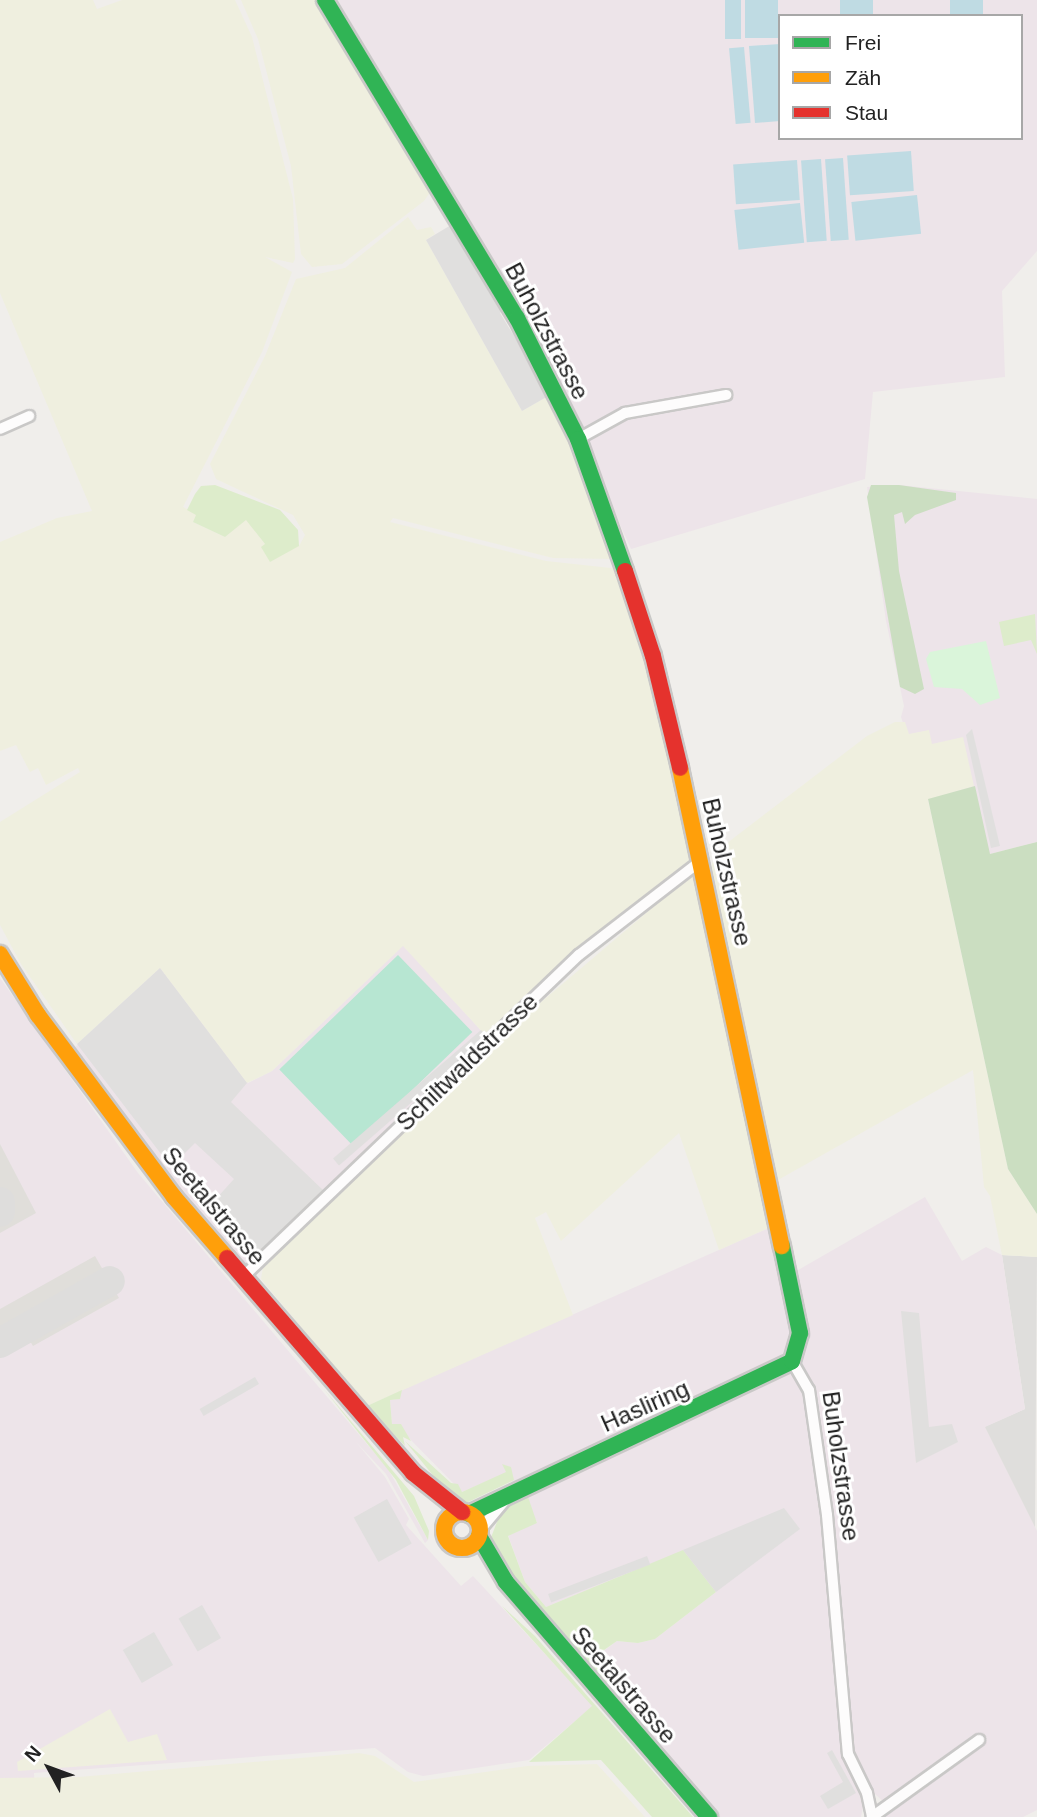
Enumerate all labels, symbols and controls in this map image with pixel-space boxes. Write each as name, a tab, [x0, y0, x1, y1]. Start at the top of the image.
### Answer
legend	[778, 14, 1023, 140]
text: Frei	[845, 31, 881, 54]
text: Zäh	[845, 66, 881, 89]
text: Stau	[845, 101, 888, 124]
street label: Buholzstrasse	[499, 258, 595, 404]
street label: Buholzstrasse	[696, 795, 758, 949]
street label: Schiltwaldstrasse	[390, 987, 544, 1137]
street label: Seetalstrasse	[156, 1141, 272, 1271]
street label: Hasliring	[596, 1374, 694, 1438]
street label: Buholzstrasse	[816, 1389, 866, 1543]
street label: Seetalstrasse	[565, 1621, 683, 1749]
north arrow	[14, 1733, 84, 1803]
text: N	[20, 1742, 45, 1766]

